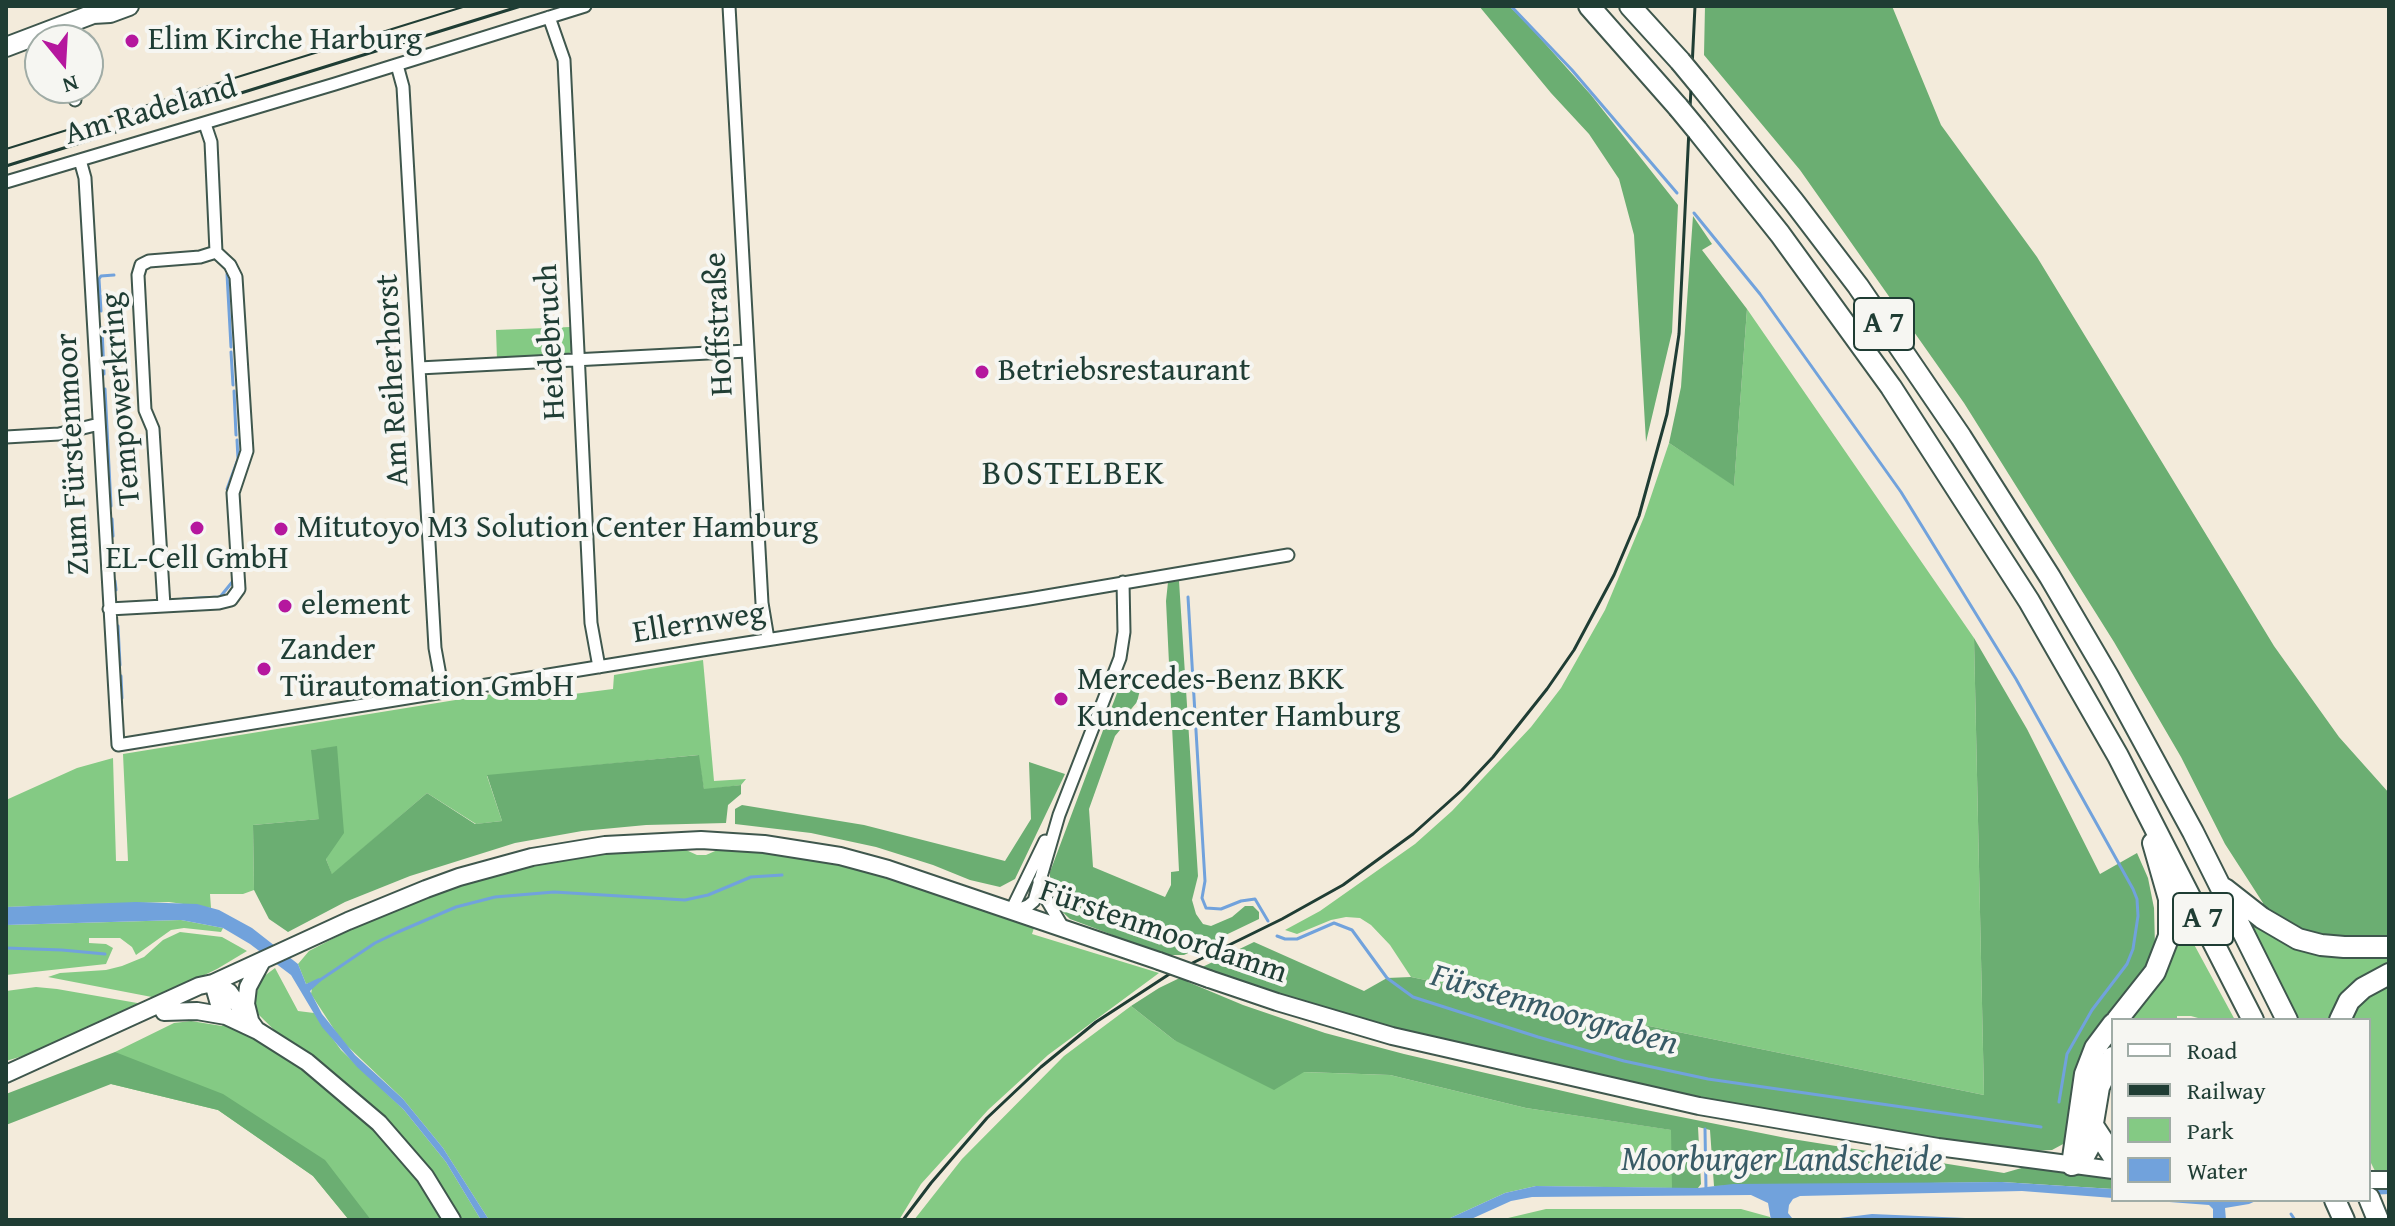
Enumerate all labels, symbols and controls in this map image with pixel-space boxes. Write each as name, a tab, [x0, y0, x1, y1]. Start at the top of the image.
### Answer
place label: Elim Kirche Harburg	[148, 22, 422, 60]
north arrow	[24, 24, 104, 104]
marker: Elim Kirche Harburg	[123, 32, 141, 50]
text: N	[59, 67, 83, 102]
street label: Am Radeland	[60, 69, 242, 155]
street label: Hoffstraße	[697, 251, 743, 397]
street label: Heidebruch	[529, 263, 575, 421]
street label: Am Reiherhorst	[369, 273, 419, 487]
street label: Tempowerkring	[94, 291, 150, 507]
road number: A 7	[1854, 298, 1914, 350]
street label: Zum Fürstenmoor	[48, 332, 100, 576]
place label: Betriebsrestaurant	[998, 353, 1250, 391]
marker: Betriebsrestaurant	[973, 363, 991, 381]
district label: BOSTELBEK	[982, 455, 1166, 495]
place label: Mitutoyo M3 Solution Center Hamburg	[297, 510, 818, 548]
marker: EL-Cell GmbH	[188, 519, 206, 537]
marker: Mitutoyo M3 Solution Center Hamburg	[272, 520, 290, 538]
place label: EL-Cell GmbH	[106, 541, 288, 579]
place label: element	[301, 587, 410, 625]
street label: Ellernweg	[630, 595, 768, 653]
marker: element	[276, 597, 294, 615]
place label: Zander Türautomation GmbH	[280, 632, 574, 707]
marker: Zander Türautomation GmbH	[255, 660, 273, 678]
place label: Mercedes-Benz BKK Kundencenter Hamburg	[1077, 662, 1400, 737]
marker: Mercedes-Benz BKK Kundencenter Hamburg	[1052, 690, 1070, 708]
street label: Fürstenmoordamm	[1034, 873, 1292, 993]
road number: A 7	[2173, 893, 2233, 945]
water label: Fürstenmoorgraben	[1426, 956, 1682, 1066]
legend	[2111, 1018, 2371, 1202]
text: Road	[2187, 1033, 2237, 1068]
text: Railway	[2187, 1073, 2266, 1108]
text: Park	[2187, 1113, 2233, 1148]
water label: Moorburger Landscheide	[1621, 1141, 1943, 1181]
text: Water	[2187, 1153, 2247, 1188]

